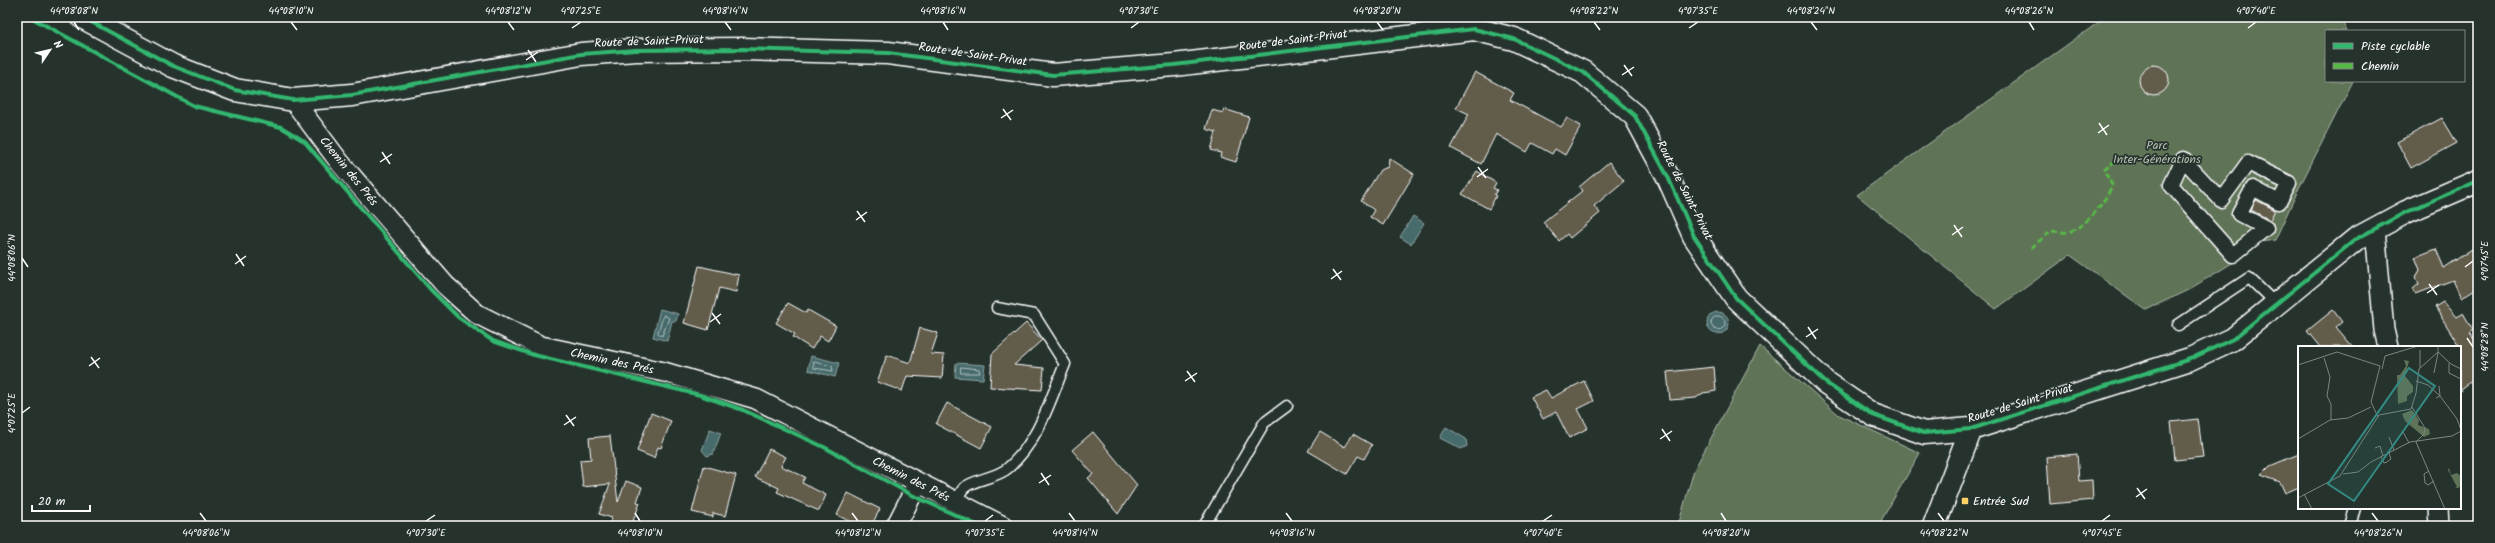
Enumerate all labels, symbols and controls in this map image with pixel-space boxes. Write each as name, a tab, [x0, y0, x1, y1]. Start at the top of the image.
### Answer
text: 44°08'08"N	[50, 3, 98, 19]
text: 44°08'10"N	[268, 3, 314, 19]
text: 44°08'12"N	[485, 3, 531, 19]
text: 4°07'25"E	[561, 3, 602, 19]
text: 44°08'14"N	[702, 3, 748, 19]
text: 44°08'16"N	[920, 3, 966, 19]
text: 4°07'30"E	[1119, 3, 1160, 19]
text: 44°08'20"N	[1353, 3, 1401, 19]
text: 44°08'22"N	[1570, 3, 1619, 19]
text: 4°07'35"E	[1678, 3, 1719, 19]
text: 44°08'24"N	[1787, 3, 1835, 19]
text: 44°08'26"N	[2005, 3, 2053, 19]
text: 4°07'40"E	[2236, 3, 2277, 19]
street label: Route de Saint-Privat	[1238, 24, 1349, 57]
north arrow	[30, 30, 70, 70]
street label: Route de Saint-Privat	[594, 30, 704, 53]
legend	[2325, 30, 2465, 82]
text: N	[48, 37, 67, 53]
street label: Route de Saint-Privat	[917, 37, 1029, 72]
text: Piste cyclable	[2361, 37, 2430, 56]
text: Chemin	[2361, 57, 2399, 76]
street label: Chemin des Prés	[315, 132, 383, 210]
park label: Parc Inter-Générations	[2113, 136, 2201, 169]
street label: Route de Saint-Privat	[1651, 137, 1718, 244]
text: 44°08'06"N	[4, 234, 20, 282]
text: 4°07'45"E	[2477, 240, 2493, 281]
text: 44°08'28"N	[2477, 322, 2493, 371]
street label: Chemin des Prés	[568, 343, 655, 380]
inset map	[2298, 346, 2461, 509]
street label: Route de Saint-Privat	[1965, 378, 2076, 429]
text: 4°07'25"E	[4, 392, 20, 433]
street label: Chemin des Prés	[869, 452, 953, 507]
scale bar	[32, 487, 90, 513]
text: 20 m	[38, 492, 66, 511]
place label: Entrée Sud	[1973, 492, 2030, 511]
marker: Entrée Sud	[1960, 496, 1970, 506]
text: 44°08'06"N	[182, 525, 230, 541]
text: 4°07'30"E	[406, 525, 447, 541]
text: 44°08'10"N	[617, 525, 663, 541]
text: 44°08'12"N	[835, 525, 881, 541]
text: 4°07'35"E	[965, 525, 1006, 541]
text: 44°08'14"N	[1052, 525, 1098, 541]
text: 44°08'16"N	[1269, 525, 1315, 541]
text: 4°07'40"E	[1523, 525, 1564, 541]
text: 44°08'20"N	[1702, 525, 1750, 541]
text: 44°08'22"N	[1920, 525, 1969, 541]
text: 4°07'45"E	[2082, 525, 2123, 541]
text: 44°08'26"N	[2354, 525, 2402, 541]

